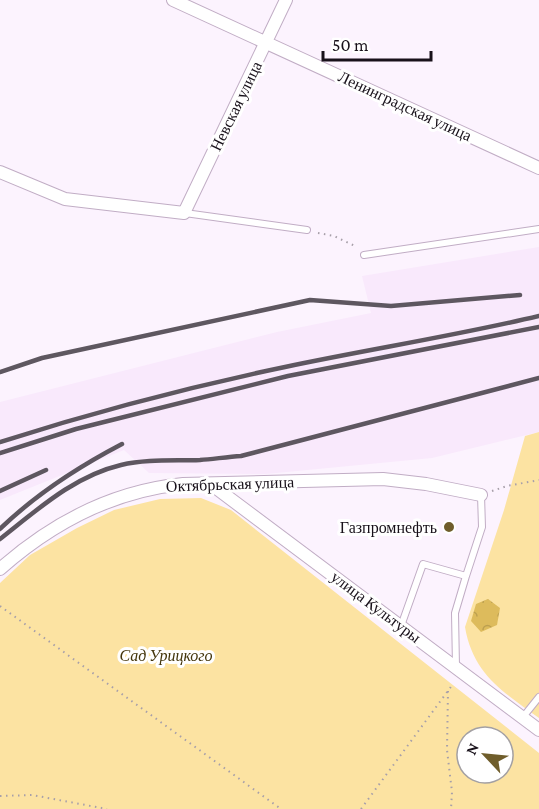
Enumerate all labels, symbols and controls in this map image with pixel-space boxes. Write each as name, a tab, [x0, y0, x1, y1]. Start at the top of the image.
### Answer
scale bar	[323, 24, 431, 62]
text: 50 m	[332, 35, 369, 55]
street label: Невская улица	[207, 58, 266, 154]
street label: Ленинградская улица	[335, 68, 474, 145]
street label: Октябрьская улица	[166, 473, 294, 496]
place label: Газпромнефть	[340, 519, 437, 537]
marker: Газпромнефть	[442, 520, 456, 534]
street label: улица Культуры	[327, 568, 424, 647]
park label: Сад Урицкого	[119, 647, 213, 665]
north arrow	[455, 725, 515, 785]
text: N	[462, 740, 482, 757]

